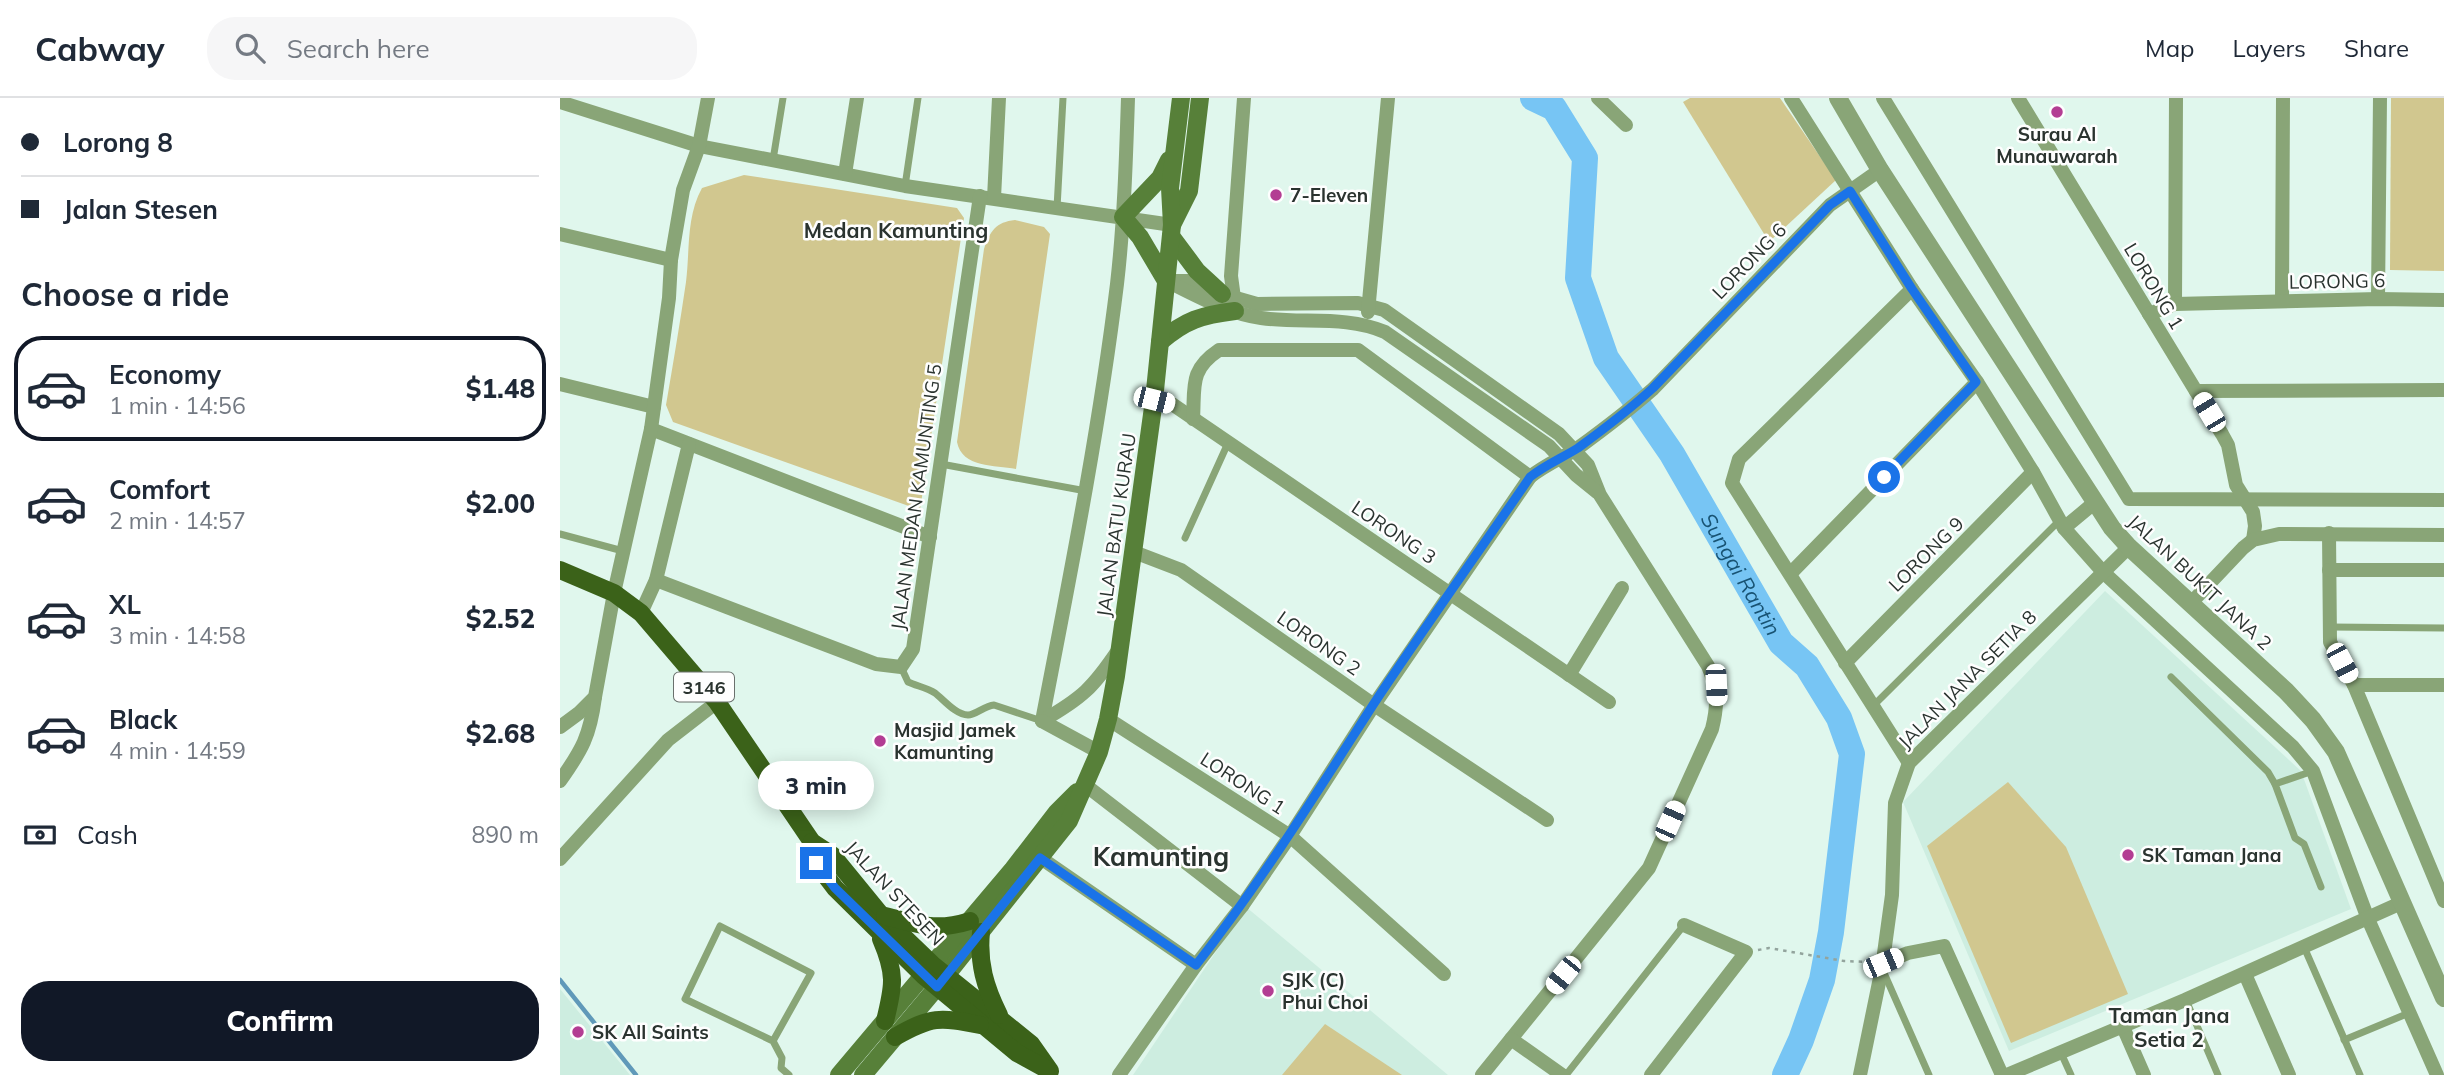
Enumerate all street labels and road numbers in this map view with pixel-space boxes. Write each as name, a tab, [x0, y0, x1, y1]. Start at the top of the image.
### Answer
street label: LORONG 6	[1707, 218, 1791, 304]
street label: LORONG 1	[2119, 238, 2189, 334]
street label: LORONG 6	[2289, 268, 2385, 294]
street label: JALAN MEDAN KAMUNTING 5	[885, 362, 947, 632]
street label: JALAN BATU KURAU	[1091, 432, 1141, 618]
street label: LORONG 3	[1347, 495, 1441, 569]
street label: JALAN BUKIT JANA 2	[2123, 509, 2277, 655]
street label: LORONG 9	[1883, 511, 1969, 597]
street label: LORONG 2	[1273, 605, 1365, 681]
street label: JALAN JANA SETIA 8	[1893, 605, 2041, 753]
road number: 3146	[674, 672, 734, 702]
street label: LORONG 1	[1196, 747, 1290, 819]
street label: JALAN STESEN	[840, 836, 950, 950]

